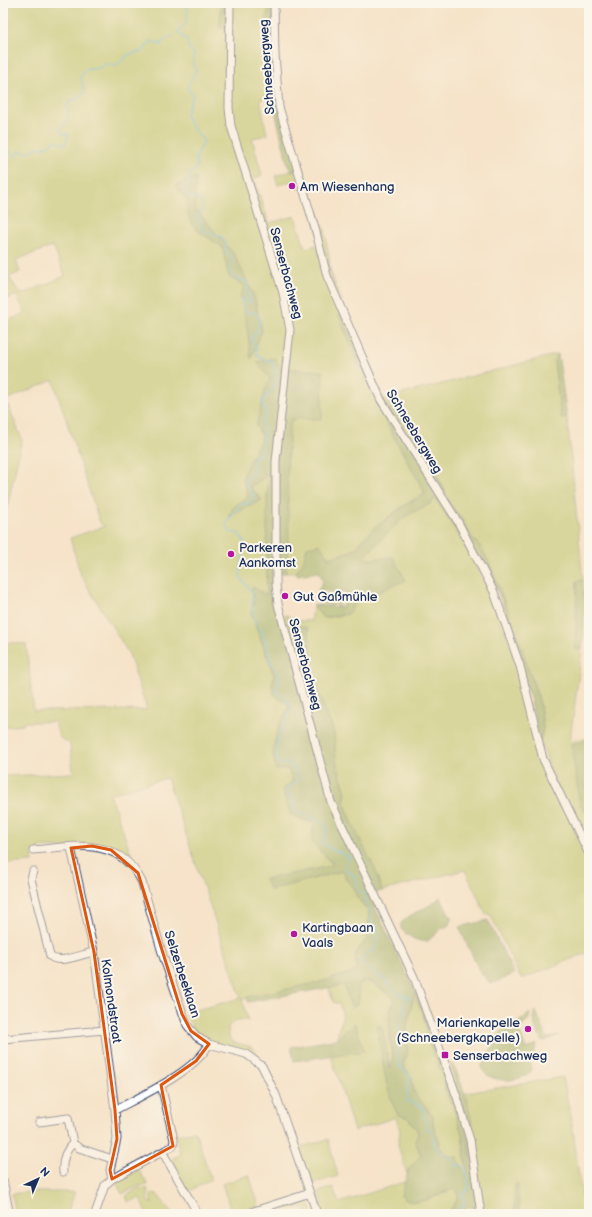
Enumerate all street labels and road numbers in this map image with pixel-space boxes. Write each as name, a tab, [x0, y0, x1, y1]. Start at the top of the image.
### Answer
street label: Schneebergweg	[256, 19, 278, 115]
street label: Senserbachweg	[266, 226, 306, 321]
street label: Schneebergweg	[383, 386, 446, 477]
street label: Senserbachweg	[285, 617, 325, 712]
street label: Selzerbeeklaan	[160, 929, 204, 1020]
street label: Kolmondstraat	[97, 958, 125, 1044]

